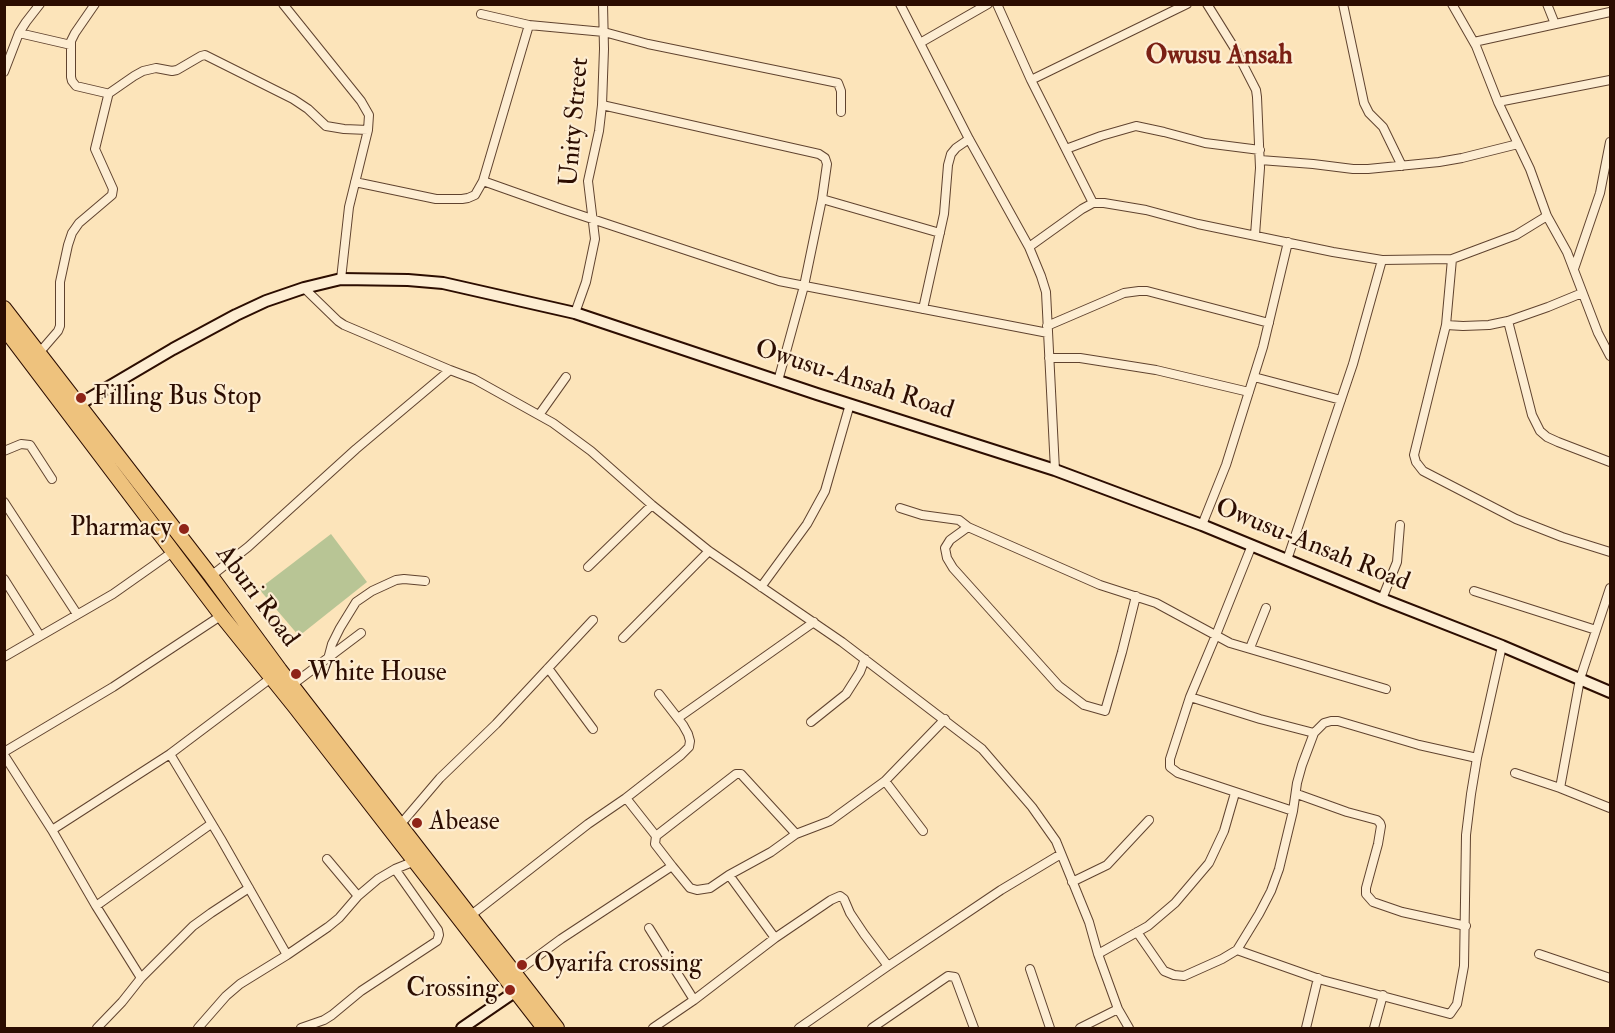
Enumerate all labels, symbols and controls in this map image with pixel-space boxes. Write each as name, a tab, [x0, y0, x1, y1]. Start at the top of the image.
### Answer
district label: Owusu Ansah	[1145, 41, 1293, 73]
street label: Unity Street	[555, 56, 597, 188]
street label: Owusu-Ansah Road	[751, 334, 957, 428]
place label: Filling Bus Stop	[93, 382, 261, 414]
marker: Filling Bus Stop	[74, 391, 88, 405]
street label: Owusu-Ansah Road	[1210, 493, 1414, 599]
place label: Pharmacy	[70, 513, 172, 545]
marker: Pharmacy	[177, 522, 191, 536]
street label: Aburi Road	[208, 540, 304, 654]
place label: White House	[308, 658, 447, 690]
marker: White House	[289, 667, 303, 681]
place label: Abease	[429, 807, 500, 839]
marker: Abease	[410, 816, 424, 830]
place label: Oyarifa crossing	[534, 949, 702, 981]
marker: Oyarifa crossing	[515, 958, 529, 972]
place label: Crossing	[406, 974, 498, 1006]
marker: Crossing	[503, 983, 517, 997]

